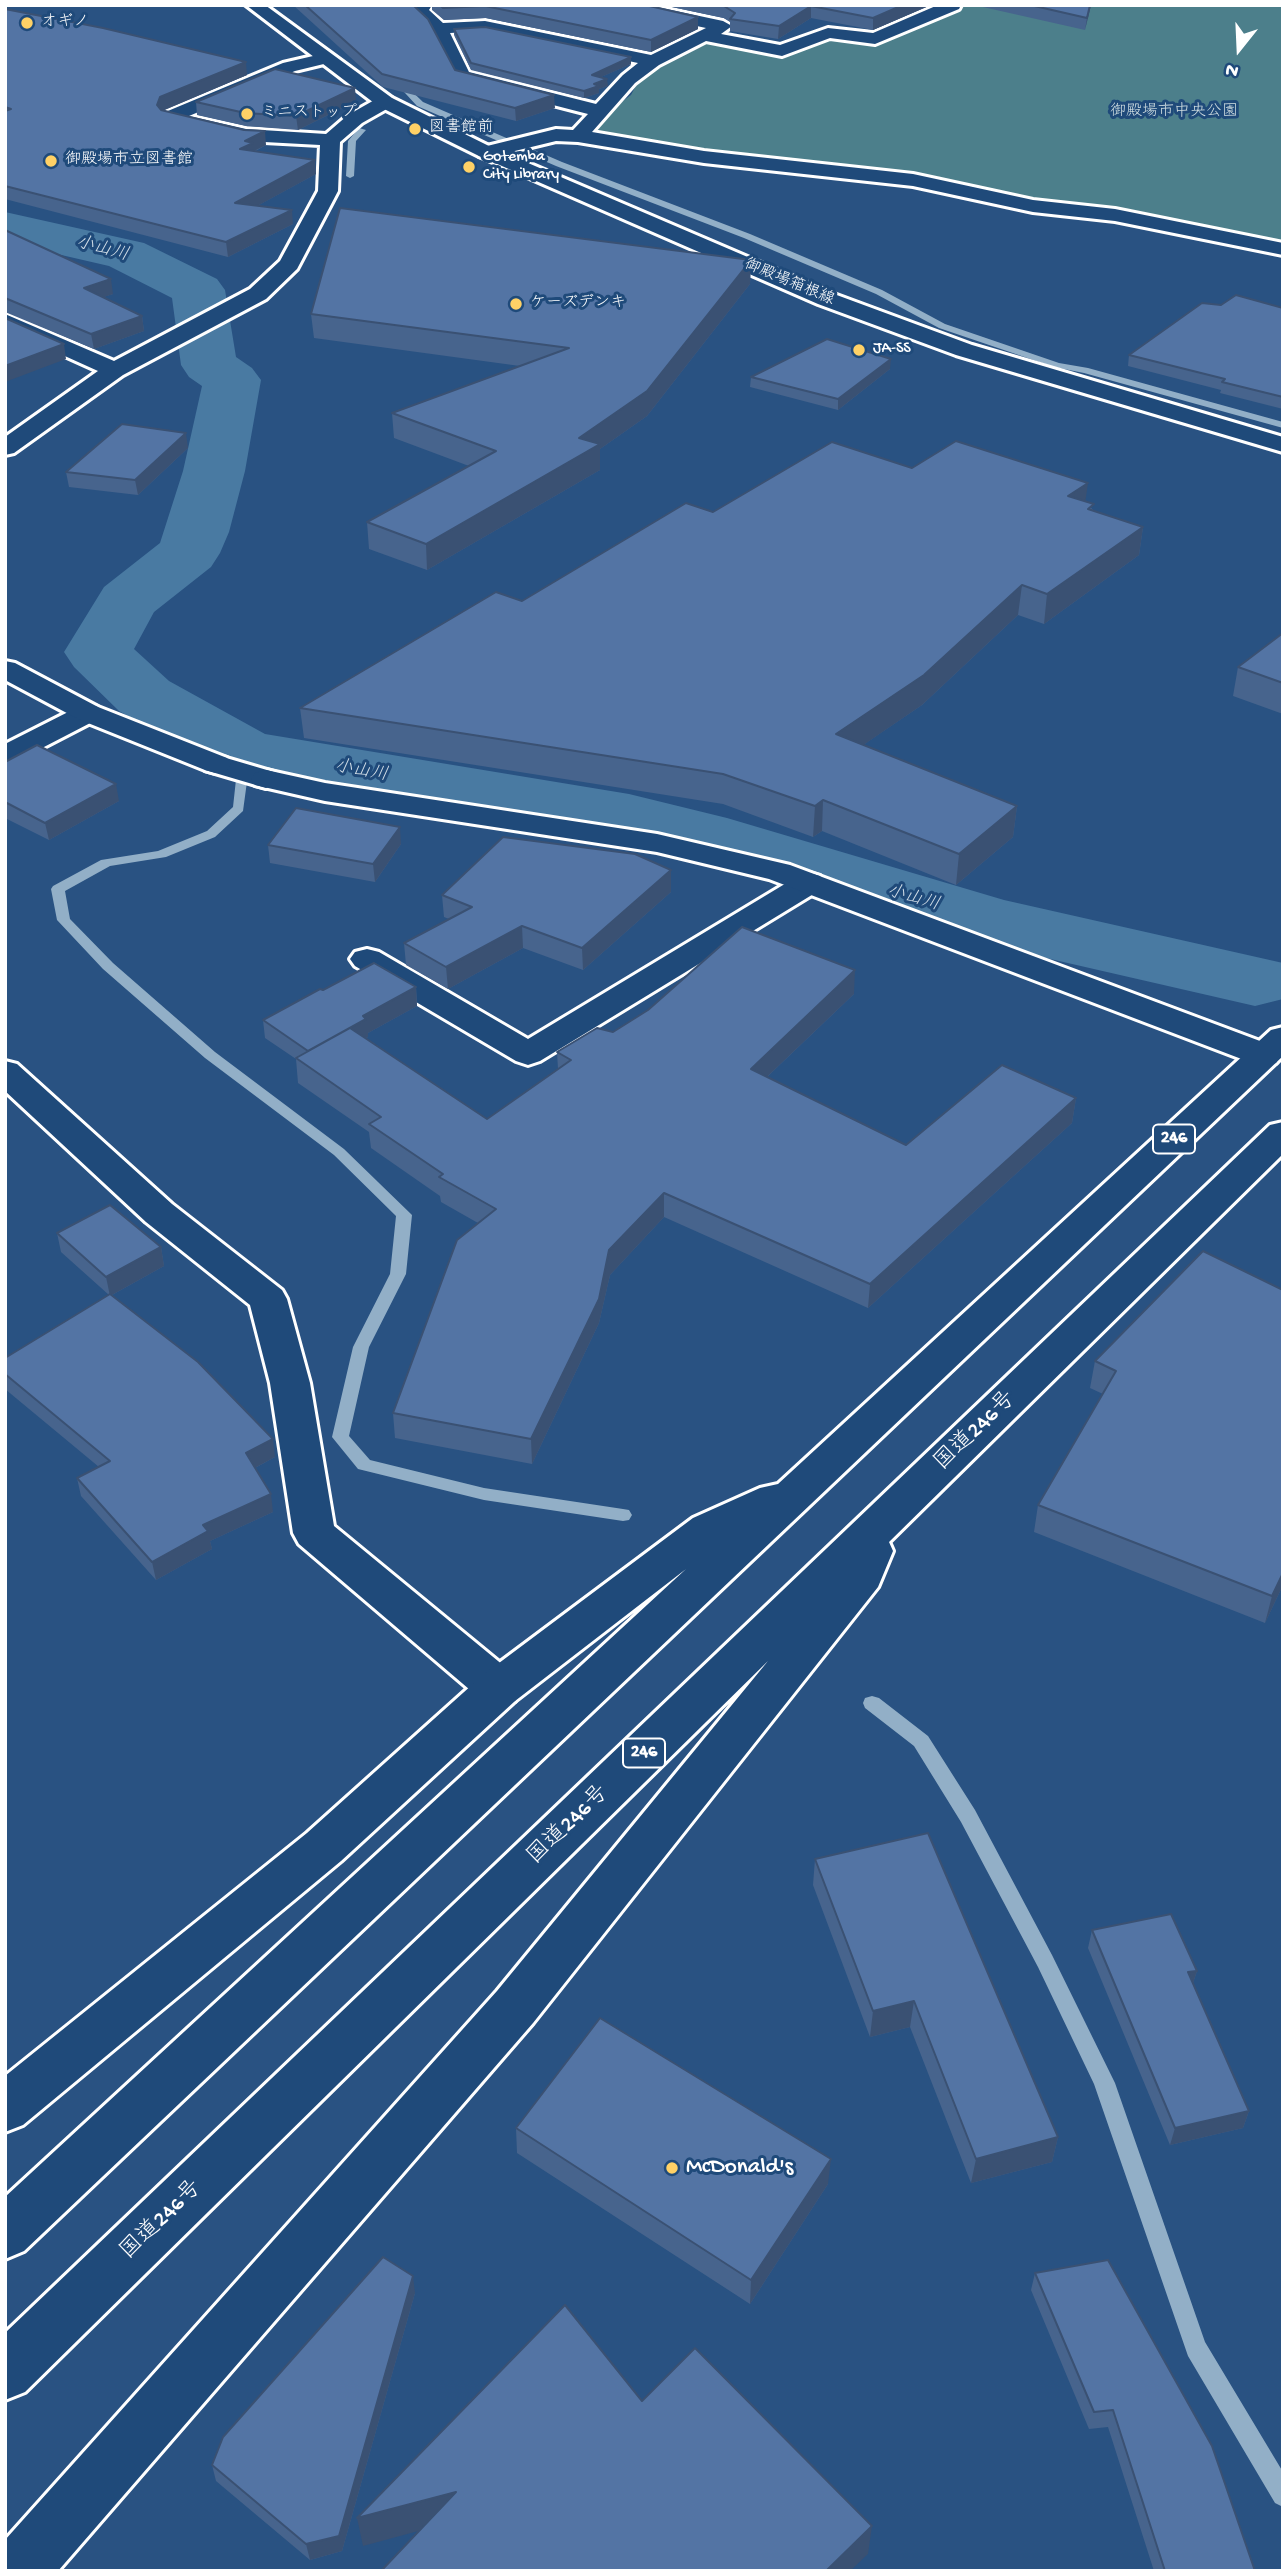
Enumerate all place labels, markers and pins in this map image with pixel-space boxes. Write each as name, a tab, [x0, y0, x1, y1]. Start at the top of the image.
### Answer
place label: オギノ	[41, 13, 89, 33]
marker: オギノ	[19, 15, 35, 31]
place label: ミニストップ	[261, 104, 357, 124]
marker: ミニストップ	[239, 106, 255, 122]
place label: 図書館前	[429, 119, 493, 139]
marker: 図書館前	[407, 121, 423, 137]
place label: Gotemba City Library	[483, 148, 559, 186]
place label: 御殿場市立図書館	[65, 151, 193, 171]
marker: 御殿場市立図書館	[43, 153, 59, 169]
marker: Gotemba City Library	[461, 159, 477, 175]
place label: ケーズデンキ	[530, 294, 626, 314]
marker: ケーズデンキ	[508, 296, 524, 312]
place label: JA-SS	[873, 340, 911, 360]
marker: JA-SS	[851, 342, 867, 358]
place label: McDonald's	[686, 2154, 793, 2182]
marker: McDonald's	[664, 2160, 680, 2176]

